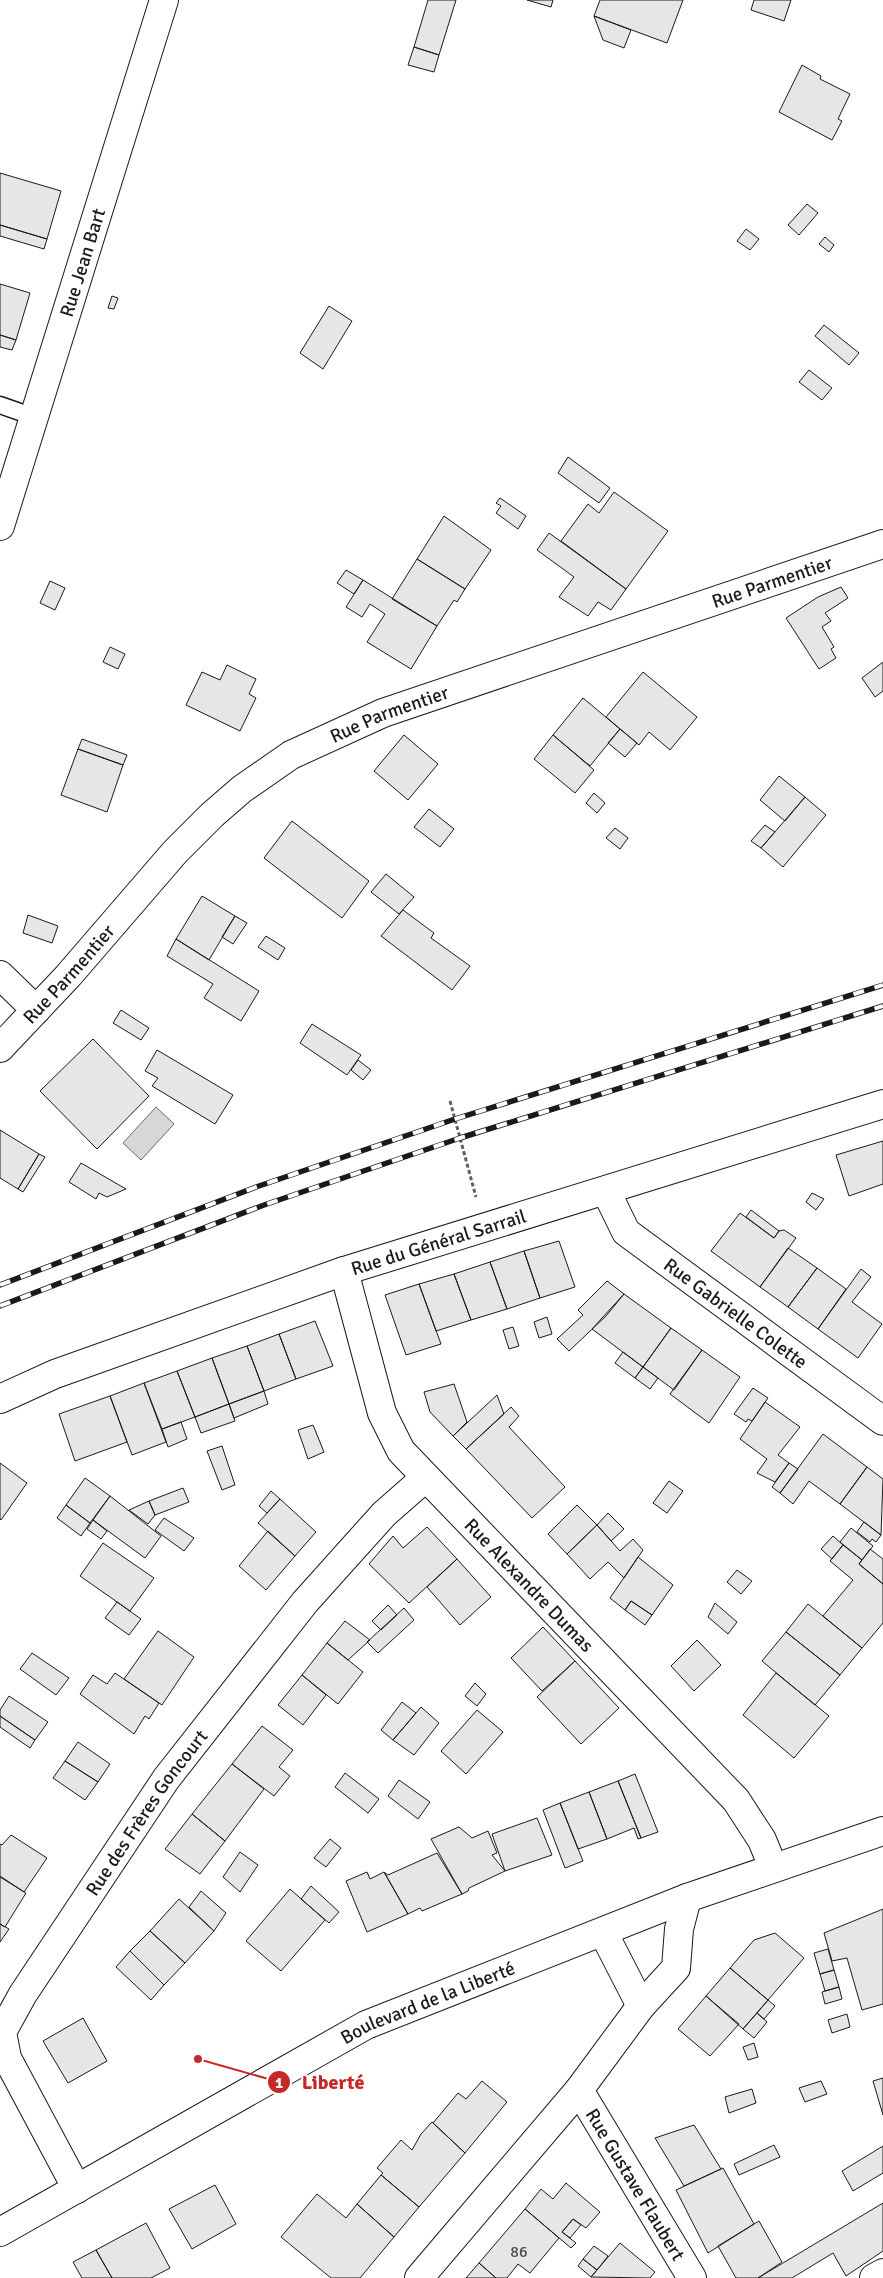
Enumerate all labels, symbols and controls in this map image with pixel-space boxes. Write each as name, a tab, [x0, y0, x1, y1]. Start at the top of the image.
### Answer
street label: Rue Jean Bart	[55, 205, 111, 320]
street label: Rue Parmentier	[709, 551, 835, 614]
street label: Rue Parmentier	[326, 681, 452, 749]
street label: Rue Parmentier	[18, 920, 120, 1029]
street label: Rue du Général Sarrail	[348, 1204, 529, 1281]
street label: Rue Gabrielle Colette	[659, 1253, 812, 1374]
street label: Rue Alexandre Dumas	[459, 1514, 598, 1657]
street label: Rue des Frères Goncourt	[81, 1725, 213, 1900]
street label: Boulevard de la Liberté	[336, 1956, 519, 2050]
callout: Liberté	[266, 2065, 374, 2100]
text: Liberté	[302, 2070, 364, 2095]
text: 1	[275, 2074, 283, 2092]
street label: Rue Gustave Flaubert	[580, 2104, 690, 2266]
house number: 86	[510, 2242, 528, 2262]

